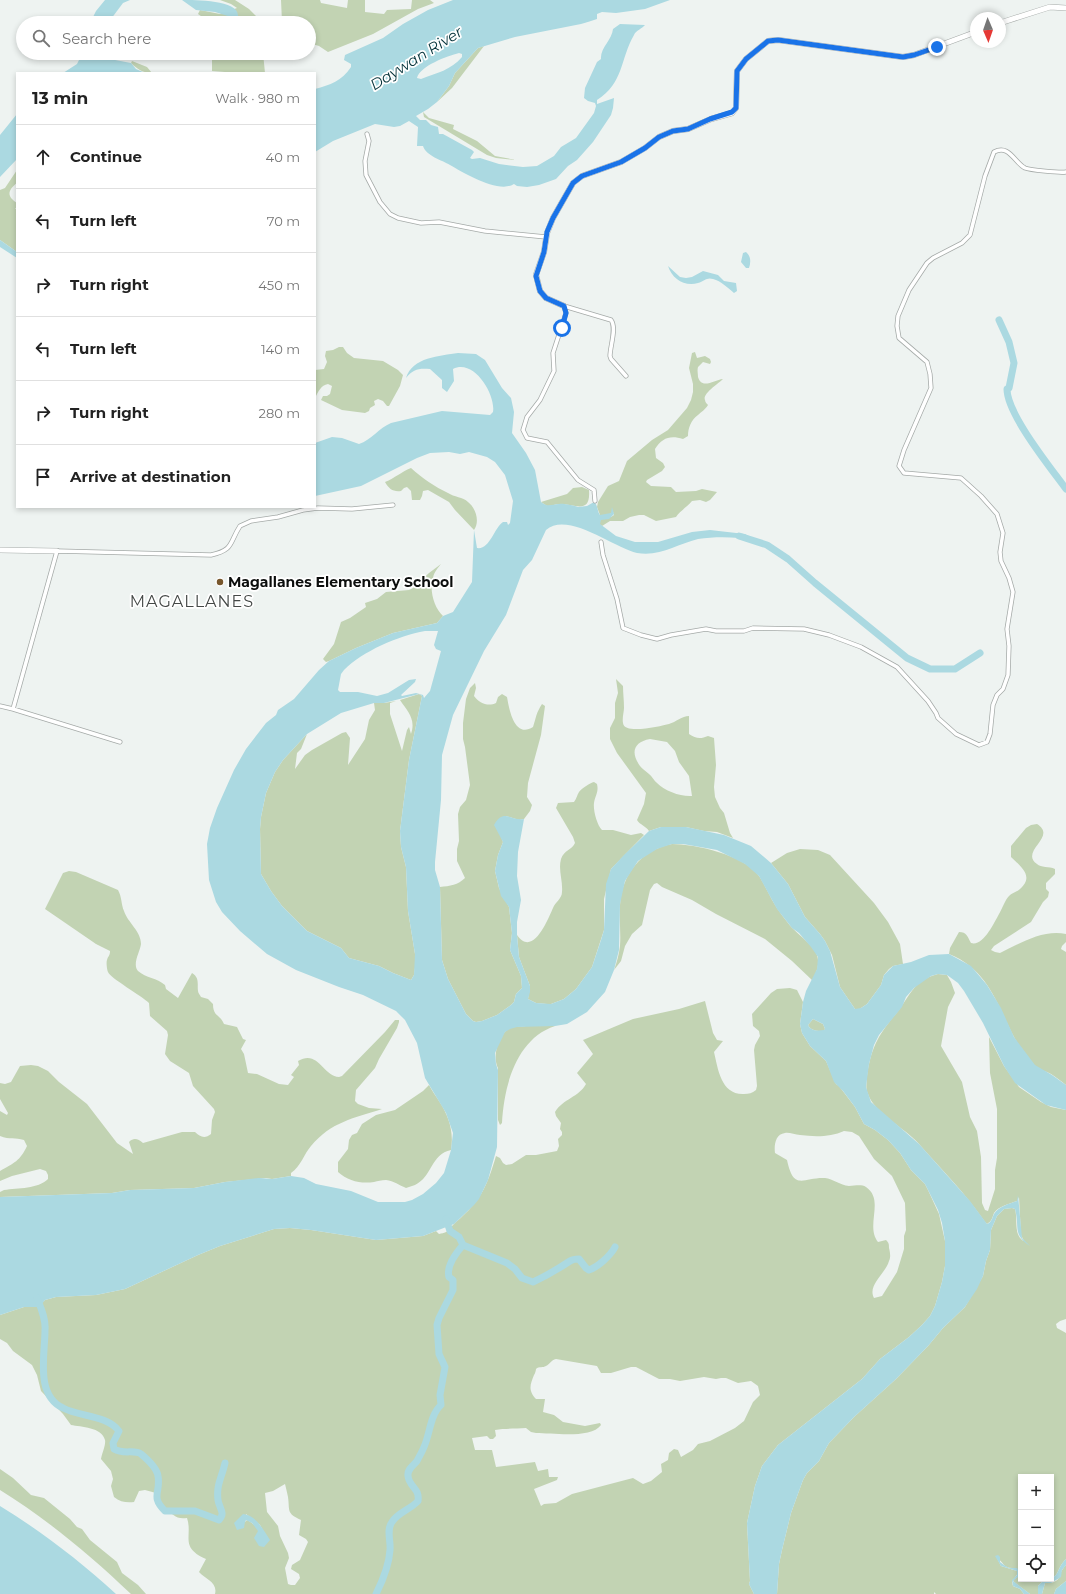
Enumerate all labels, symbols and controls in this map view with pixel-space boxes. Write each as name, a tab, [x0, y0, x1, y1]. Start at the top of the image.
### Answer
north arrow	[970, 12, 1006, 48]
search box	[16, 16, 316, 60]
water label: Daywan River	[366, 21, 467, 94]
icon: search	[30, 27, 52, 49]
text: Search here	[62, 29, 151, 48]
route end	[928, 38, 946, 56]
text: 13 min	[32, 88, 88, 108]
text: Walk · 980 m	[215, 90, 300, 106]
icon: ahead	[32, 146, 54, 168]
text: Continue	[70, 147, 142, 166]
text: 40 m	[266, 149, 300, 165]
icon: left	[32, 210, 54, 232]
text: Turn left	[70, 211, 137, 230]
text: 70 m	[267, 213, 300, 229]
icon: right	[32, 274, 54, 296]
text: Turn right	[70, 275, 149, 294]
text: 450 m	[258, 277, 300, 293]
route start	[553, 319, 571, 337]
icon: left	[32, 338, 54, 360]
text: Turn left	[70, 339, 137, 358]
text: 140 m	[261, 341, 300, 357]
icon: right	[32, 402, 54, 424]
text: Turn right	[70, 403, 149, 422]
text: 280 m	[259, 405, 300, 421]
icon: arrive	[32, 466, 54, 488]
text: Arrive at destination	[70, 467, 231, 486]
place label: Magallanes Elementary School	[228, 573, 454, 591]
marker: Magallanes Elementary School	[215, 577, 225, 587]
district label: MAGALLANES	[130, 592, 254, 611]
map controls	[1018, 1474, 1054, 1582]
button: +	[1018, 1474, 1054, 1510]
button: −	[1018, 1510, 1054, 1546]
button: locate	[1018, 1546, 1054, 1582]

